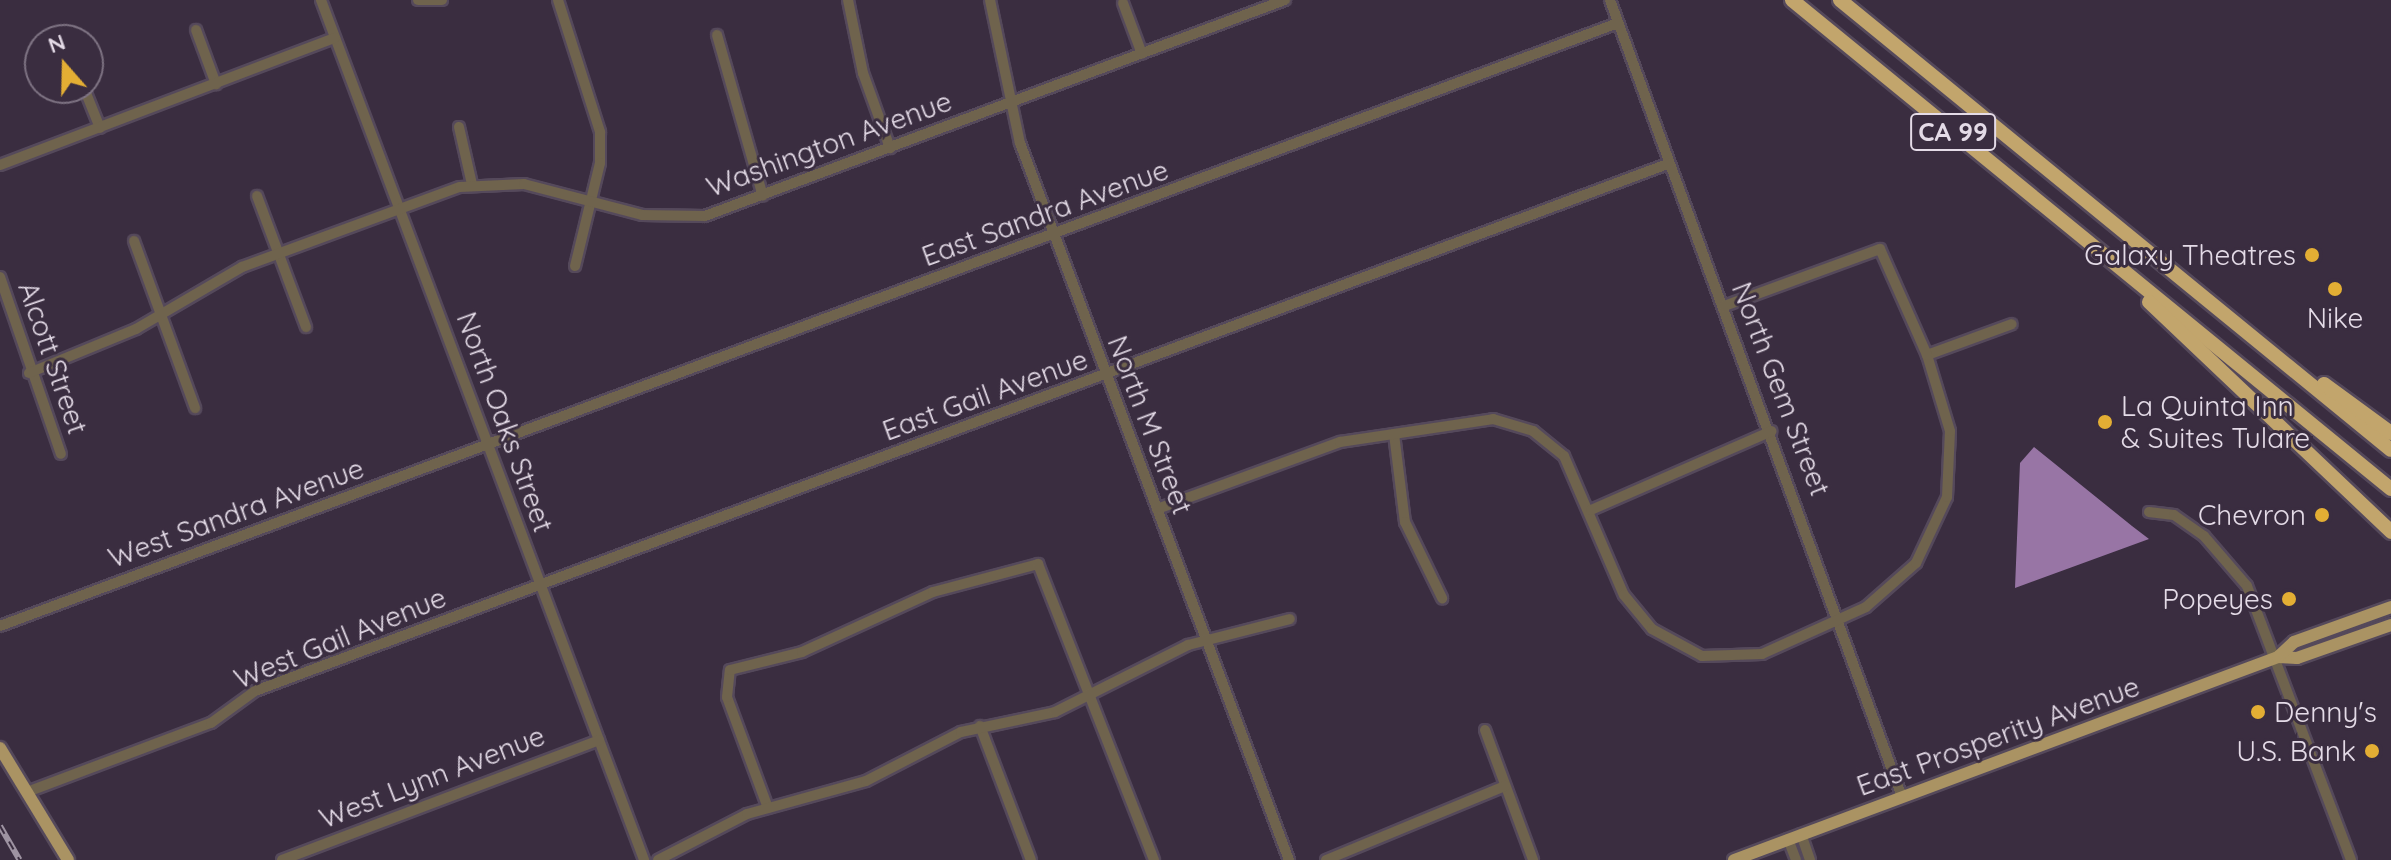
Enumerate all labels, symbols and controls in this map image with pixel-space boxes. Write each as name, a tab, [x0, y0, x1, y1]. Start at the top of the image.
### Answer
north arrow	[24, 24, 104, 104]
text: N	[44, 27, 69, 59]
street label: Washington Avenue	[702, 84, 956, 204]
road number: CA 99	[1909, 110, 1997, 154]
street label: East Sandra Avenue	[917, 153, 1173, 273]
place label: Galaxy Theatres	[2084, 238, 2296, 272]
marker: Galaxy Theatres	[2303, 246, 2321, 264]
street label: Alcott Street	[11, 277, 95, 439]
street label: North Gem Street	[1725, 277, 1837, 501]
marker: Nike	[2326, 280, 2344, 298]
place label: Nike	[2307, 301, 2363, 335]
street label: North Oaks Street	[450, 307, 560, 537]
street label: North M Street	[1101, 331, 1199, 519]
street label: East Gail Avenue	[878, 342, 1092, 448]
place label: La Quinta Inn & Suites Tulare	[2121, 389, 2310, 455]
marker: La Quinta Inn & Suites Tulare	[2096, 413, 2114, 431]
street label: West Sandra Avenue	[104, 451, 368, 575]
place label: Chevron	[2198, 498, 2306, 532]
marker: Chevron	[2313, 506, 2331, 524]
street label: West Gail Avenue	[229, 580, 451, 696]
place label: Popeyes	[2162, 582, 2273, 616]
marker: Popeyes	[2280, 590, 2298, 608]
street label: East Prosperity Avenue	[1852, 669, 2144, 803]
place label: Denny's	[2274, 695, 2377, 729]
marker: Denny's	[2249, 703, 2267, 721]
street label: West Lynn Avenue	[315, 719, 549, 835]
place label: U.S. Bank	[2236, 734, 2356, 768]
marker: U.S. Bank	[2363, 742, 2381, 760]

